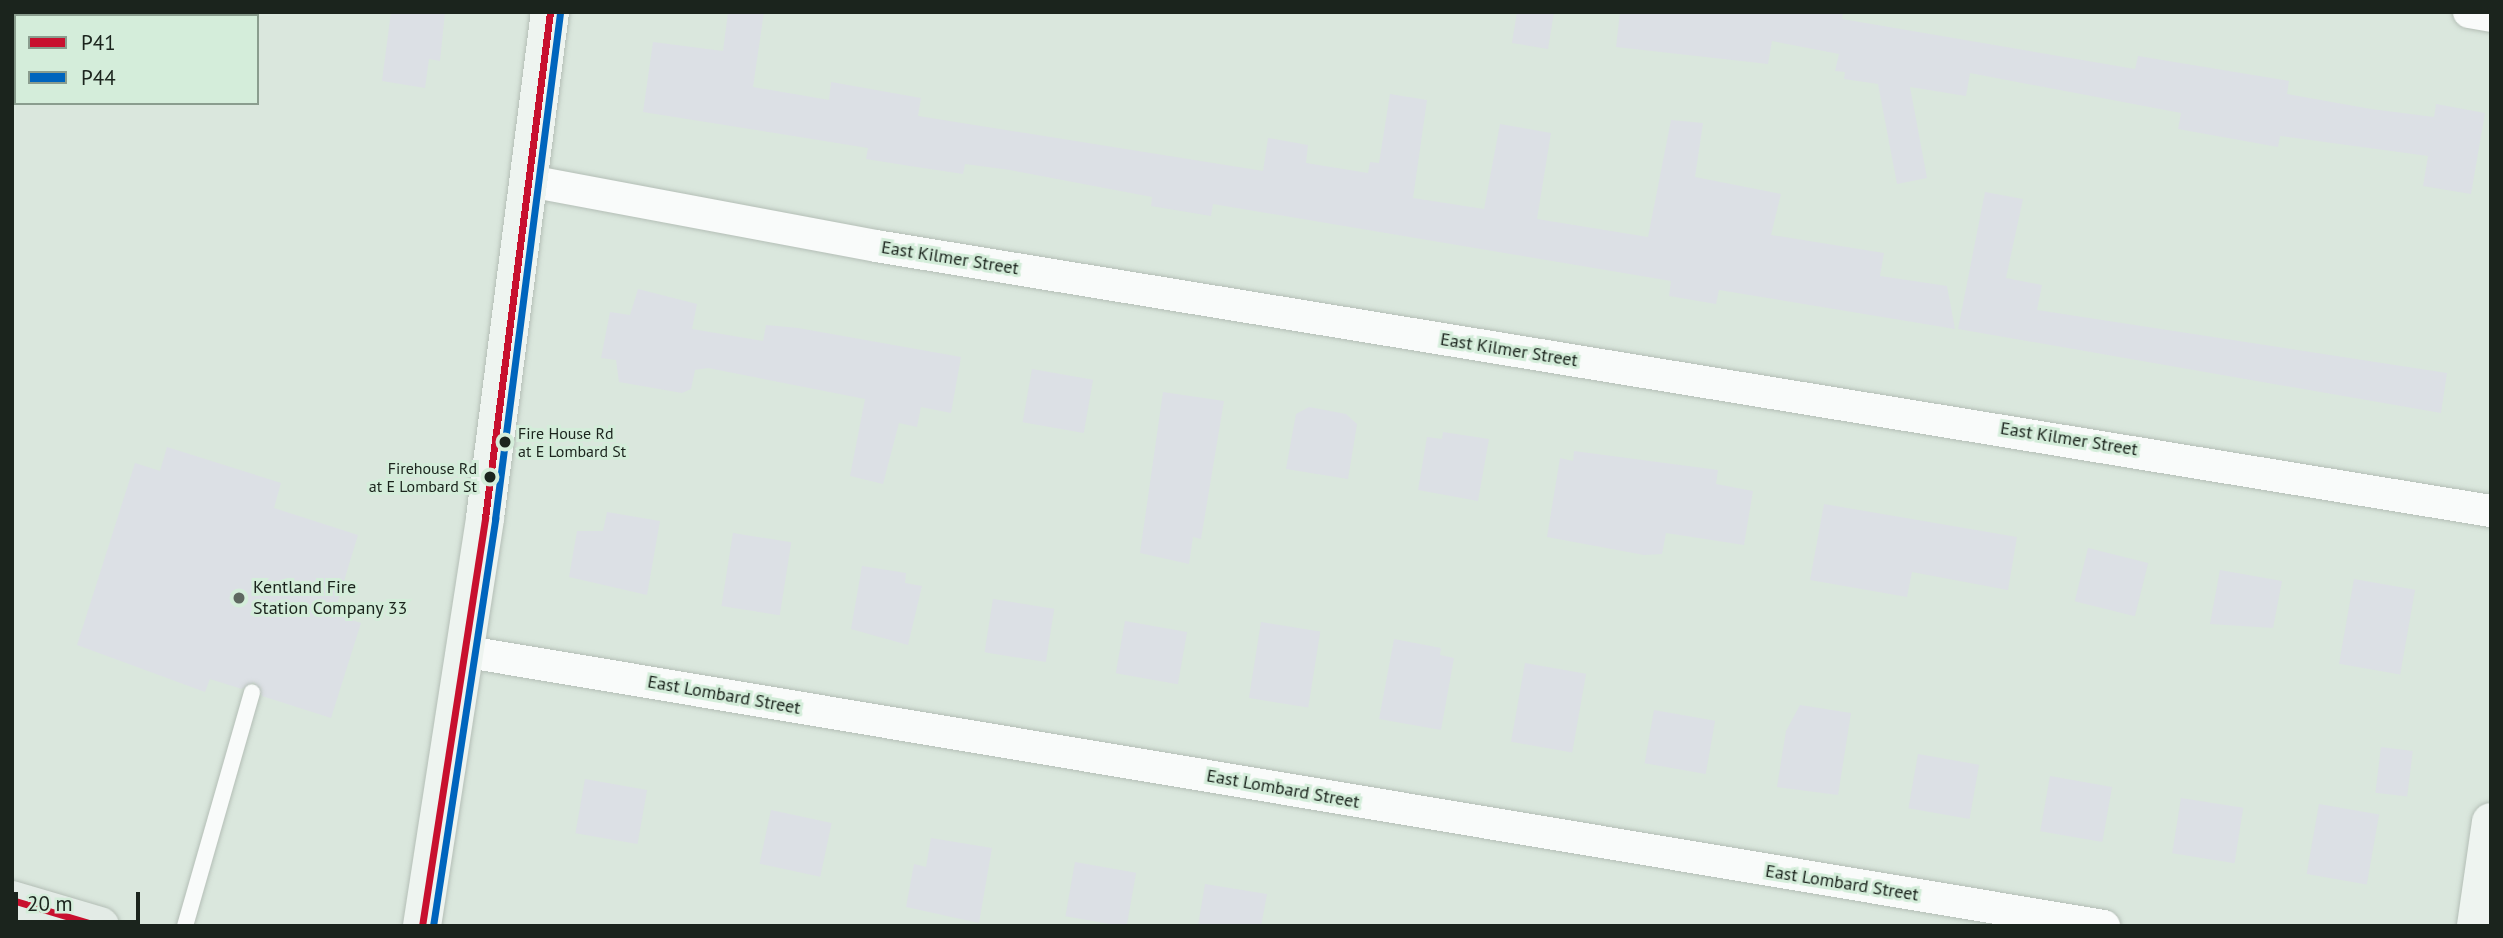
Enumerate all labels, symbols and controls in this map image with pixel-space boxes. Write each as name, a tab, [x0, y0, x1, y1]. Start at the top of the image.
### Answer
legend	[14, 14, 259, 105]
text: P41	[81, 29, 116, 56]
text: P44	[81, 64, 116, 91]
street label: East Kilmer Street	[880, 236, 1020, 280]
street label: East Kilmer Street	[1439, 328, 1579, 372]
street label: East Kilmer Street	[1999, 417, 2139, 461]
place label: Fire House Rd at E Lombard St	[518, 423, 626, 461]
marker: Fire House Rd at E Lombard St	[498, 435, 512, 449]
place label: Firehouse Rd at E Lombard St	[369, 458, 477, 496]
marker: Firehouse Rd at E Lombard St	[483, 470, 497, 484]
place label: Kentland Fire Station Company 33	[253, 577, 408, 620]
marker: Kentland Fire Station Company 33	[231, 590, 247, 606]
street label: East Lombard Street	[646, 671, 802, 719]
street label: East Lombard Street	[1205, 765, 1361, 813]
street label: East Lombard Street	[1764, 860, 1920, 906]
scale bar	[18, 878, 144, 922]
text: 20 m	[27, 890, 73, 917]

